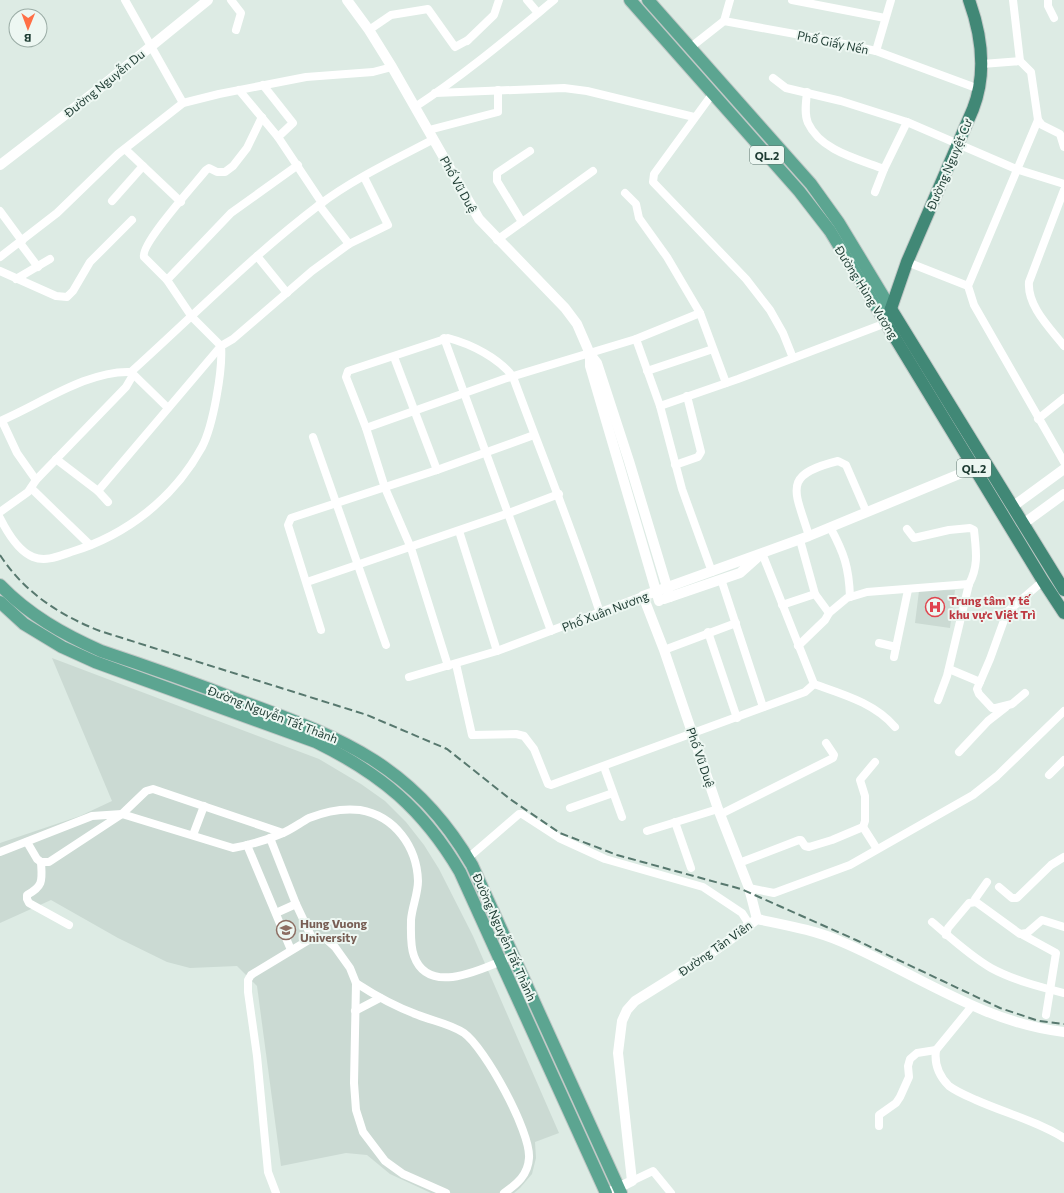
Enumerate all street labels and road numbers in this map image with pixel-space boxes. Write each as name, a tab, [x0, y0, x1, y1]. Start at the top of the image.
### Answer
street label: Phố Giấy Nến	[796, 28, 870, 56]
street label: Đường Nguyễn Du	[60, 46, 147, 120]
street label: Đường Nguyệt Cư	[923, 116, 975, 212]
road number: QL.2	[750, 146, 784, 164]
street label: Phố Vũ Duệ	[438, 153, 480, 215]
street label: Đường Hùng Vương	[832, 242, 902, 342]
road number: QL.2	[957, 459, 991, 477]
street label: Phố Xuân Nương	[560, 588, 651, 634]
street label: Đường Nguyễn Tất Thành	[205, 682, 340, 745]
street label: Phố Vũ Duệ	[684, 725, 718, 789]
street label: Đường Nguyễn Tất Thành	[470, 870, 539, 1003]
street label: Đường Tản Viên	[675, 918, 754, 979]

